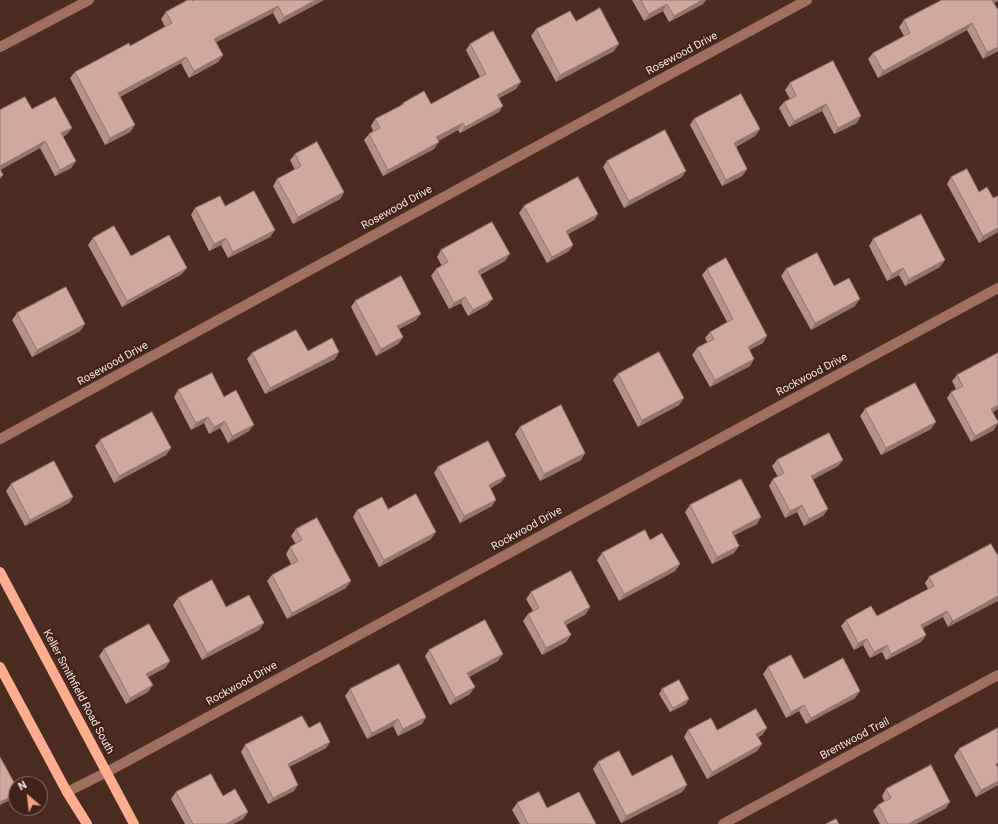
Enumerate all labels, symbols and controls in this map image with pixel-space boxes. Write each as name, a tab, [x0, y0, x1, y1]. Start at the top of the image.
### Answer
street label: Rosewood Drive	[644, 30, 720, 78]
street label: Rosewood Drive	[359, 183, 435, 233]
street label: Rosewood Drive	[75, 339, 151, 389]
street label: Rockwood Drive	[774, 351, 850, 399]
street label: Rockwood Drive	[489, 504, 565, 554]
street label: Keller Smithfield Road South	[40, 628, 116, 756]
street label: Rockwood Drive	[204, 659, 280, 709]
street label: Brentwood Trail	[818, 715, 892, 763]
north arrow	[8, 776, 48, 816]
text: N	[16, 778, 29, 793]

